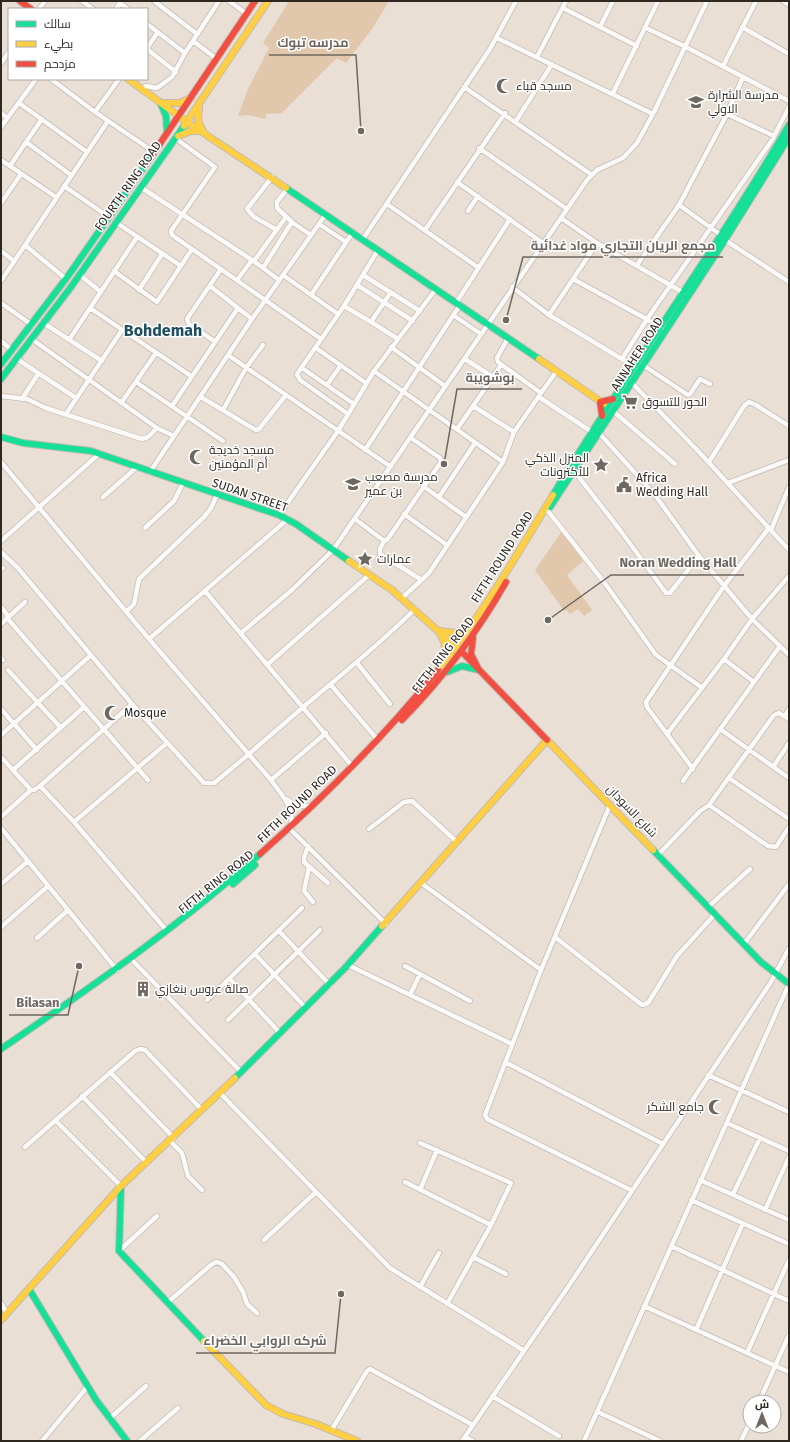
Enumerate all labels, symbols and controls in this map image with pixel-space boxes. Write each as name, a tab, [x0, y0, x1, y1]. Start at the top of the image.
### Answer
legend	[8, 8, 148, 80]
text: سالك	[44, 17, 71, 31]
callout: مدرسه تبوك	[269, 30, 356, 55]
text: مدرسه تبوك	[277, 35, 349, 51]
text: بطيء	[44, 37, 73, 54]
text: مزدحم	[44, 57, 76, 72]
mosque icon: مسجد قباء	[495, 77, 513, 95]
place label: مسجد قباء	[516, 79, 572, 93]
place label: مدرسة الشرارة الاولي	[708, 88, 779, 119]
school or university icon: مدرسة الشرارة الاولي	[687, 93, 705, 111]
street label: FOURTH RING ROAD	[92, 138, 164, 234]
callout: مجمع الريان التجاري مواد غدائية	[523, 232, 723, 257]
text: مجمع الريان التجاري مواد غدائية	[531, 238, 715, 257]
street label: ANNAHER ROAD	[608, 314, 666, 394]
district label: Bohdemah	[124, 321, 202, 340]
callout: بوشويبة	[457, 364, 522, 389]
text: بوشويبة	[465, 370, 515, 386]
supermarket icon: الحور للتسوق	[621, 393, 639, 411]
place label: الحور للتسوق	[642, 395, 707, 409]
place label: مسجد خديجة أم المؤمنين	[209, 443, 274, 472]
mosque icon: مسجد خديجة أم المؤمنين	[188, 448, 206, 466]
place label: المنزل الذكي للأكترونات	[525, 451, 589, 479]
place icon: المنزل الذكي للأكترونات	[592, 456, 610, 474]
place label: مدرسة مصعب بن عمير	[364, 470, 438, 498]
place label: Africa Wedding Hall	[636, 471, 709, 499]
street label: SUDAN STREET	[210, 475, 290, 515]
school or university icon: مدرسة مصعب بن عمير	[344, 475, 362, 493]
public building icon: Africa Wedding Hall	[615, 476, 633, 494]
street label: FIFTH ROUND ROAD	[468, 508, 536, 605]
place icon: عمارات	[356, 550, 374, 568]
callout: Noran Wedding Hall	[611, 550, 744, 575]
place label: عمارات	[377, 552, 412, 566]
text: Noran Wedding Hall	[619, 555, 737, 570]
street label: FIFTH RING ROAD	[409, 614, 477, 696]
mosque icon: Mosque	[103, 704, 121, 722]
place label: Mosque	[124, 706, 167, 720]
street label: FIFTH ROUND ROAD	[254, 762, 340, 846]
street label: شارع السودان	[603, 782, 660, 841]
street label: FIFTH RING ROAD	[176, 847, 257, 917]
building icon: صالة عروس بنغازي	[134, 980, 152, 998]
place label: صالة عروس بنغازي	[155, 982, 249, 999]
callout: Bilasan	[9, 990, 68, 1015]
text: Bilasan	[16, 995, 60, 1010]
mosque icon: جامع الشكر	[707, 1098, 725, 1116]
place label: جامع الشكر	[646, 1100, 704, 1115]
callout: شركه الروابي الخضراء	[196, 1328, 335, 1353]
text: شركه الروابي الخضراء	[203, 1333, 327, 1352]
north arrow	[742, 1394, 782, 1434]
text: ش	[755, 1398, 769, 1411]

